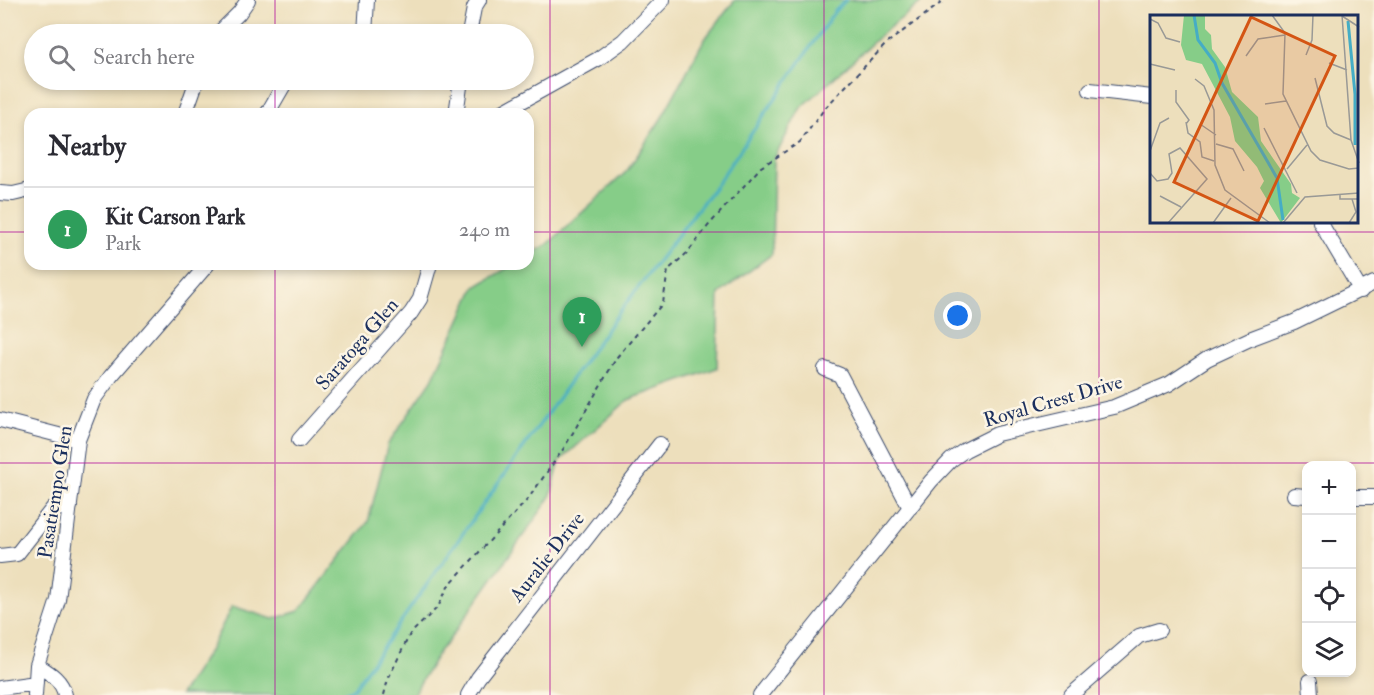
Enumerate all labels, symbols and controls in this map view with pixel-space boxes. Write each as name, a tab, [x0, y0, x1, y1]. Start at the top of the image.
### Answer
inset map	[1150, 15, 1359, 224]
search box	[24, 24, 534, 90]
icon: search	[45, 41, 78, 74]
text: Search here	[93, 43, 195, 71]
text: Nearby	[48, 131, 126, 163]
text: Kit Carson Park	[105, 203, 245, 231]
text: 1	[64, 217, 71, 242]
text: 240 m	[459, 217, 510, 242]
text: Park	[105, 231, 141, 256]
street label: Saratoga Glen	[310, 293, 404, 395]
pin: 1	[562, 298, 602, 347]
your location	[943, 301, 972, 330]
street label: Royal Crest Drive	[981, 369, 1125, 433]
street label: Pasatiempo Glen	[32, 424, 79, 561]
map controls	[1302, 461, 1356, 677]
button: +	[1302, 461, 1356, 515]
street label: Auralie Drive	[503, 507, 590, 608]
button: −	[1302, 515, 1356, 569]
button: locate	[1302, 569, 1356, 623]
button: layers	[1302, 623, 1356, 677]

